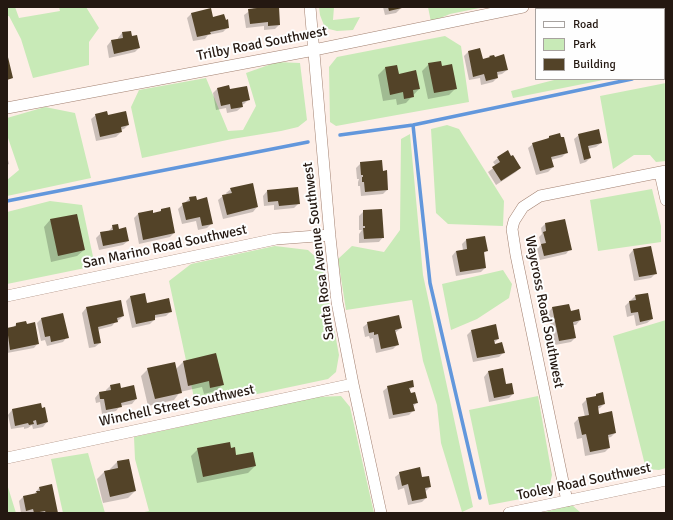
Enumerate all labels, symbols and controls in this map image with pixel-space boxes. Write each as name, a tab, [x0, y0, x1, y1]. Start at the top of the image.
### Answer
legend	[535, 8, 665, 80]
text: Road	[573, 17, 599, 32]
street label: Trilby Road Southwest	[195, 23, 329, 65]
text: Park	[573, 37, 596, 52]
text: Building	[573, 57, 616, 72]
street label: Santa Rosa Avenue Southwest	[300, 161, 338, 341]
street label: San Marino Road Southwest	[81, 221, 249, 273]
street label: Waycross Road Southwest	[521, 234, 567, 390]
street label: Winchell Street Southwest	[98, 381, 256, 431]
street label: Tooley Road Southwest	[515, 460, 653, 504]

